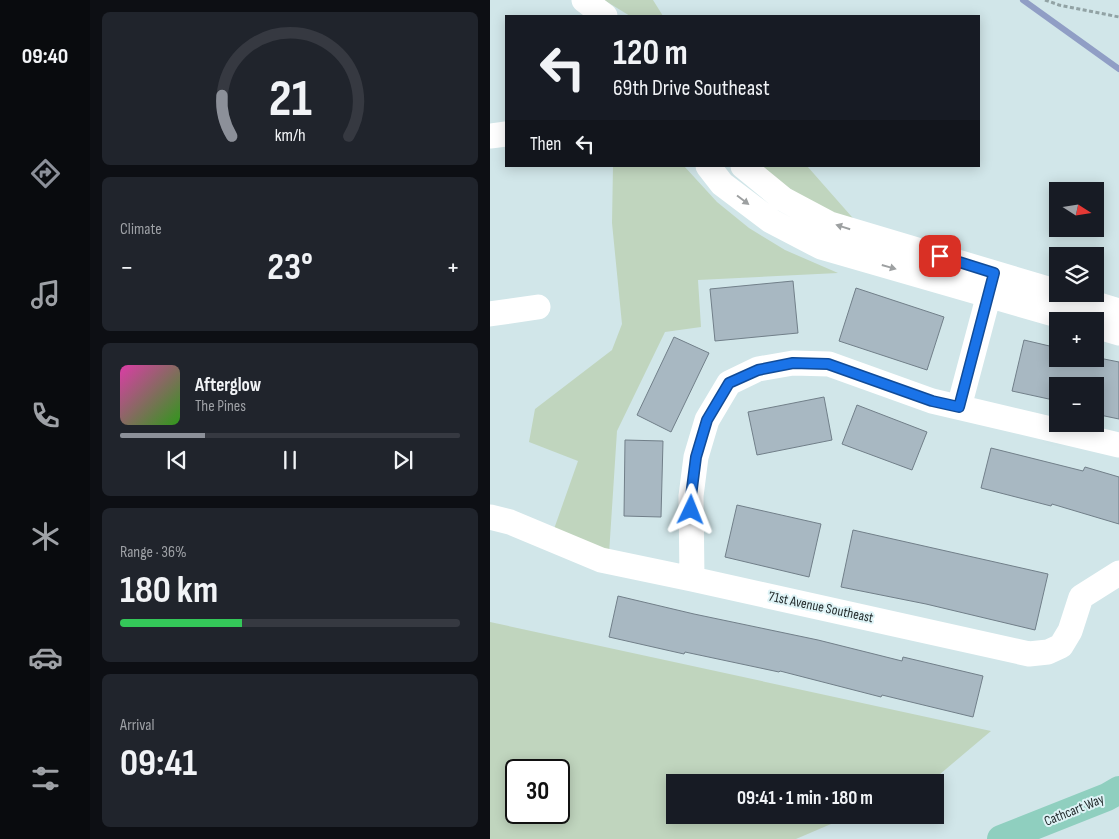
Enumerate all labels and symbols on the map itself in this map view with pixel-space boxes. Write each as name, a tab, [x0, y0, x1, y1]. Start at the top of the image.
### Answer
north arrow	[1049, 182, 1104, 238]
one-way arrow	[736, 194, 749, 205]
one-way arrow	[836, 223, 851, 231]
pin	[919, 235, 961, 277]
one-way arrow	[882, 264, 897, 272]
position arrow	[664, 483, 716, 535]
street label: 71st Avenue Southeast	[767, 588, 875, 626]
speed limit sign: 30	[505, 759, 570, 824]
street label: Cathcart Way	[1042, 790, 1107, 830]

